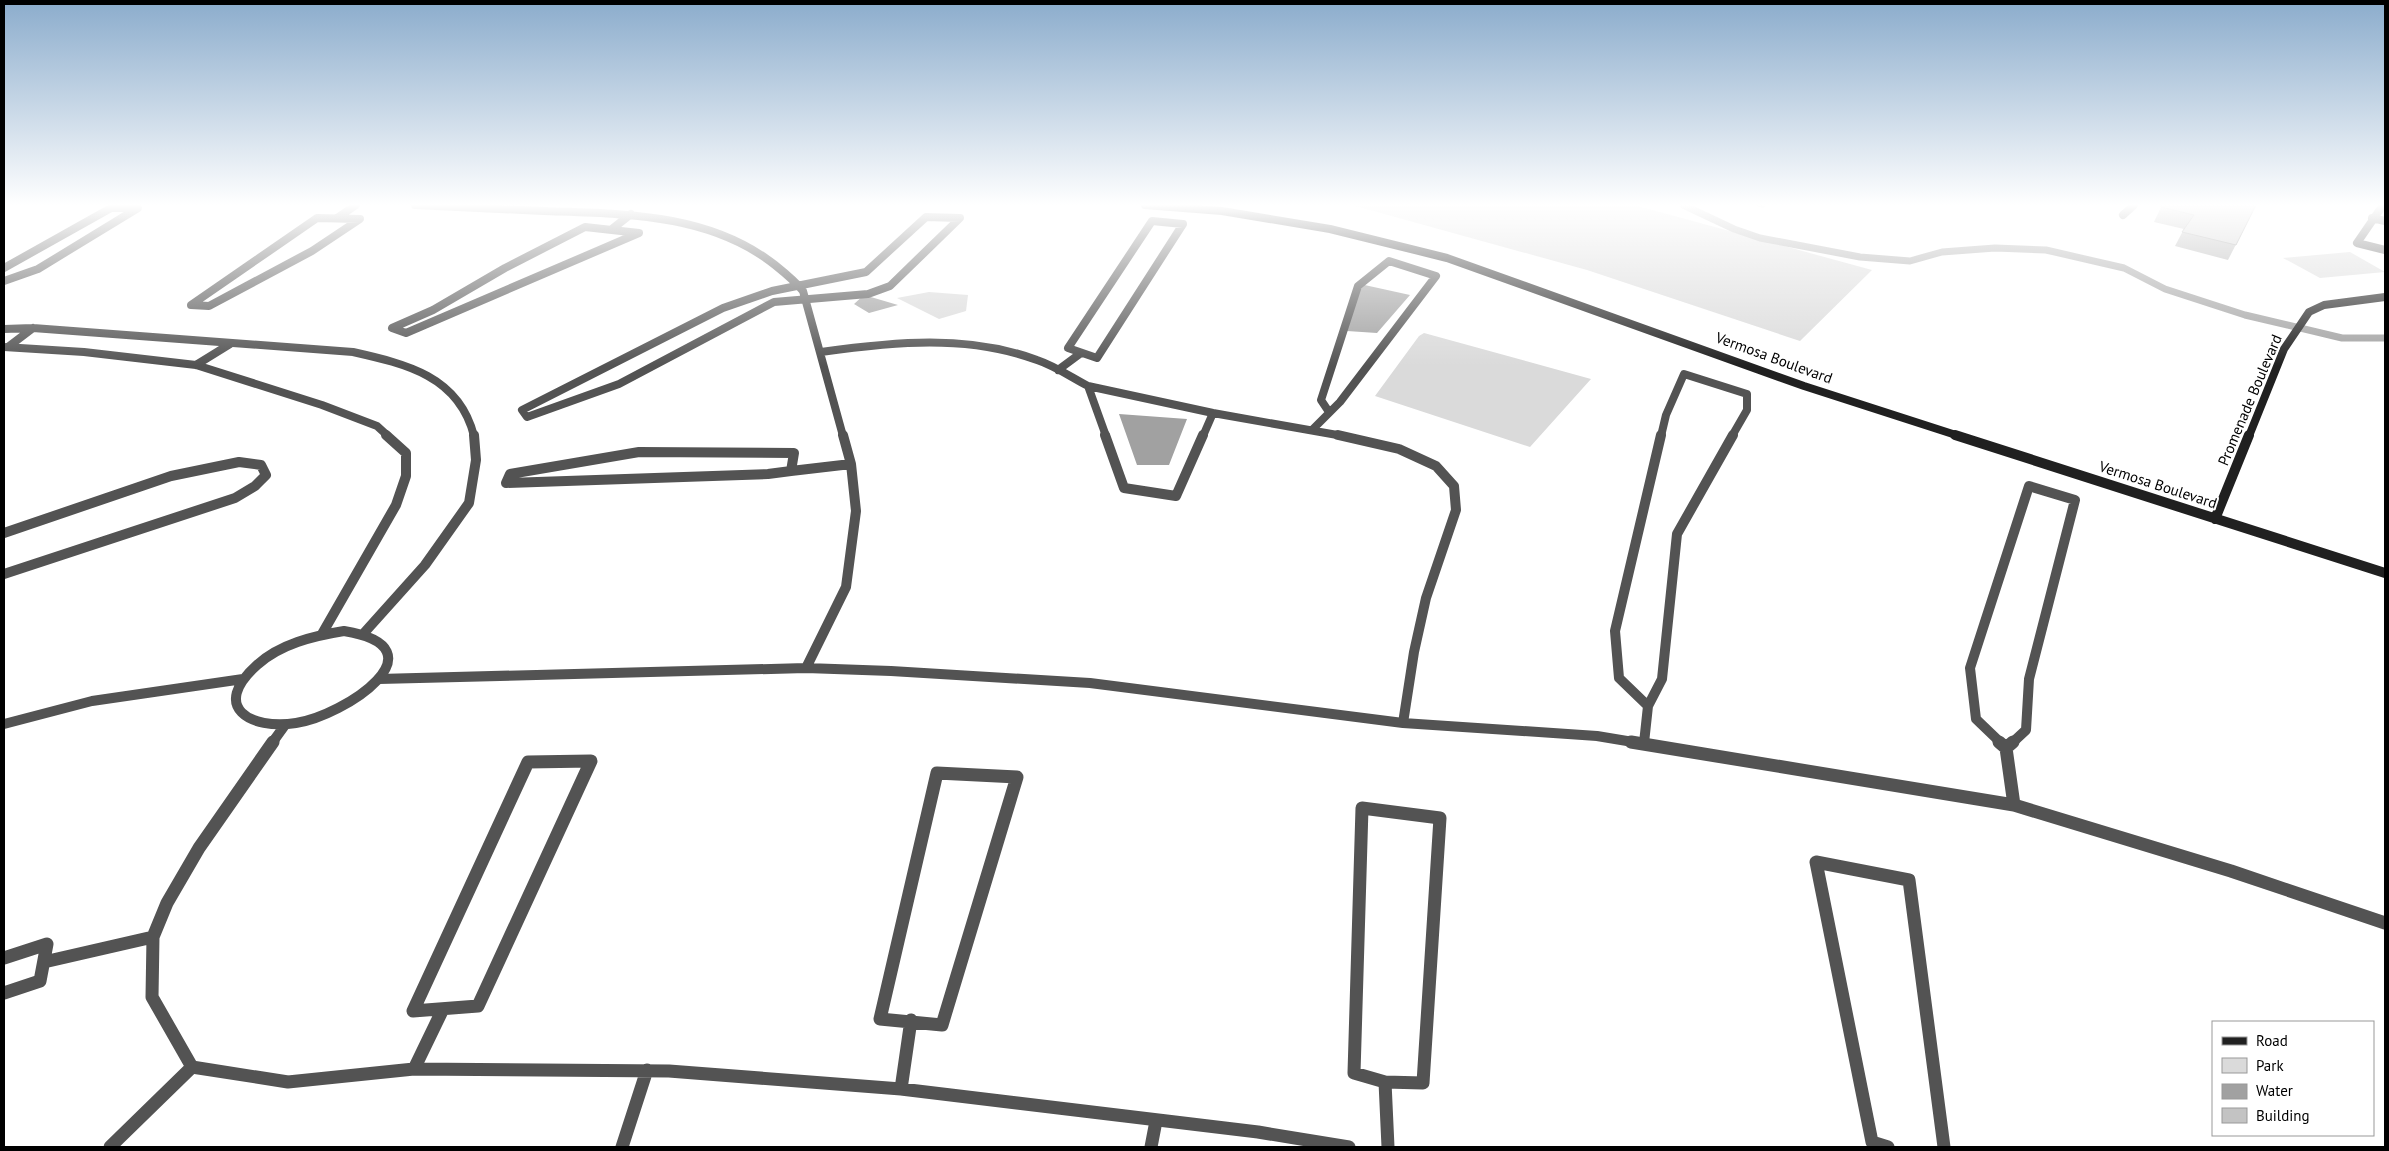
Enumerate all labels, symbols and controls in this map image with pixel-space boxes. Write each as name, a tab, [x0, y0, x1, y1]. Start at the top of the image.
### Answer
street label: Vermosa Boulevard	[1712, 327, 1835, 387]
street label: Promenade Boulevard	[2213, 331, 2286, 468]
street label: Vermosa Boulevard	[2096, 456, 2219, 513]
legend	[2212, 1021, 2374, 1136]
text: Road	[2256, 1031, 2288, 1050]
text: Park	[2256, 1056, 2284, 1075]
text: Water	[2256, 1081, 2293, 1100]
text: Building	[2256, 1106, 2310, 1125]

